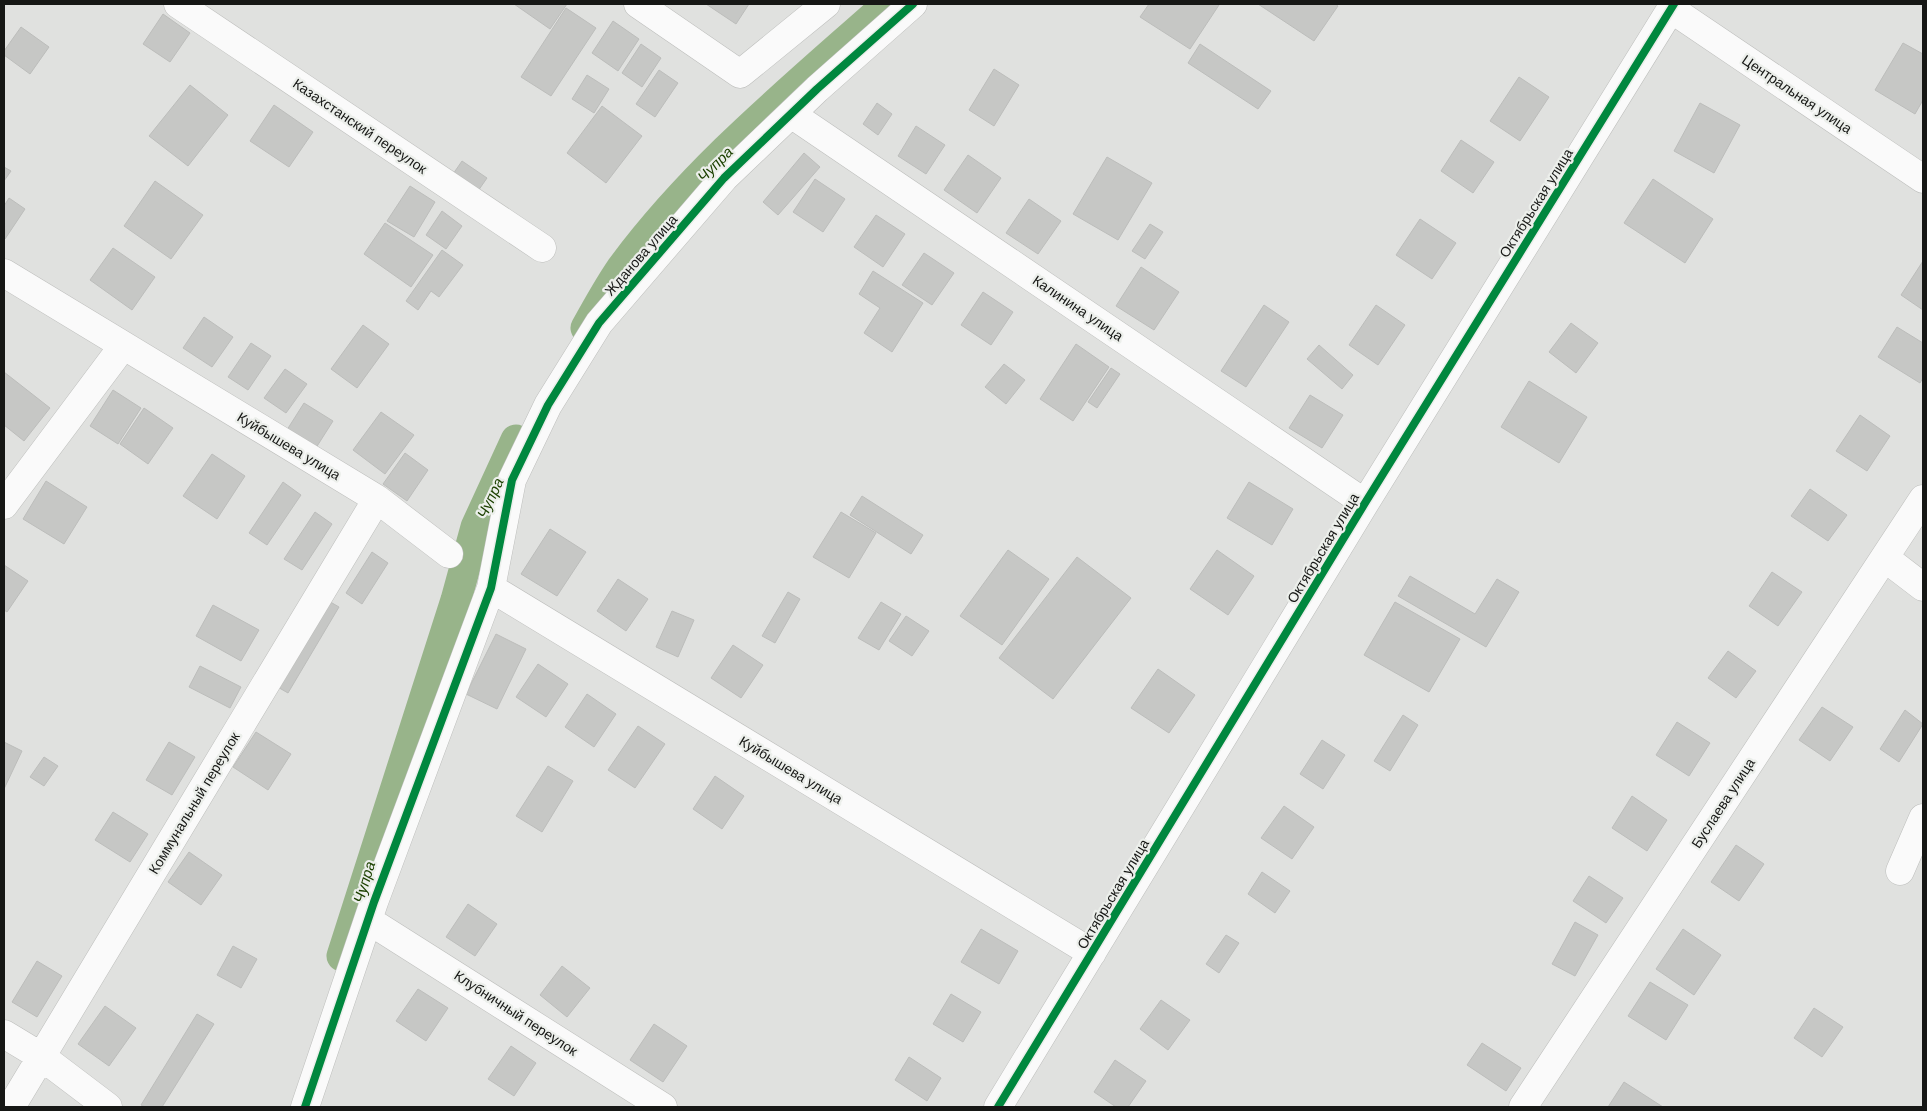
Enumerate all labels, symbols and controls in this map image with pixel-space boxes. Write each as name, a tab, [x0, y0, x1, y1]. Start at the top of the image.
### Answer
street label: Центральная улица	[1739, 51, 1855, 137]
street label: Казахстанский переулок	[290, 75, 431, 177]
water label: Чупра	[694, 143, 736, 185]
street label: Октябрьская улица	[1496, 145, 1576, 260]
street label: Жданова улица	[602, 211, 681, 299]
street label: Калинина улица	[1030, 272, 1126, 344]
street label: Куйбышева улица	[235, 409, 344, 483]
water label: Чупра	[473, 475, 507, 521]
street label: Октябрьская улица	[1284, 490, 1362, 606]
street label: Коммунальный переулок	[145, 728, 243, 877]
street label: Куйбышева улица	[737, 733, 846, 807]
street label: Буслаева улица	[1688, 755, 1758, 851]
street label: Октябрьская улица	[1074, 836, 1152, 952]
water label: Чупра	[350, 859, 378, 905]
street label: Клубничный переулок	[451, 967, 581, 1059]

